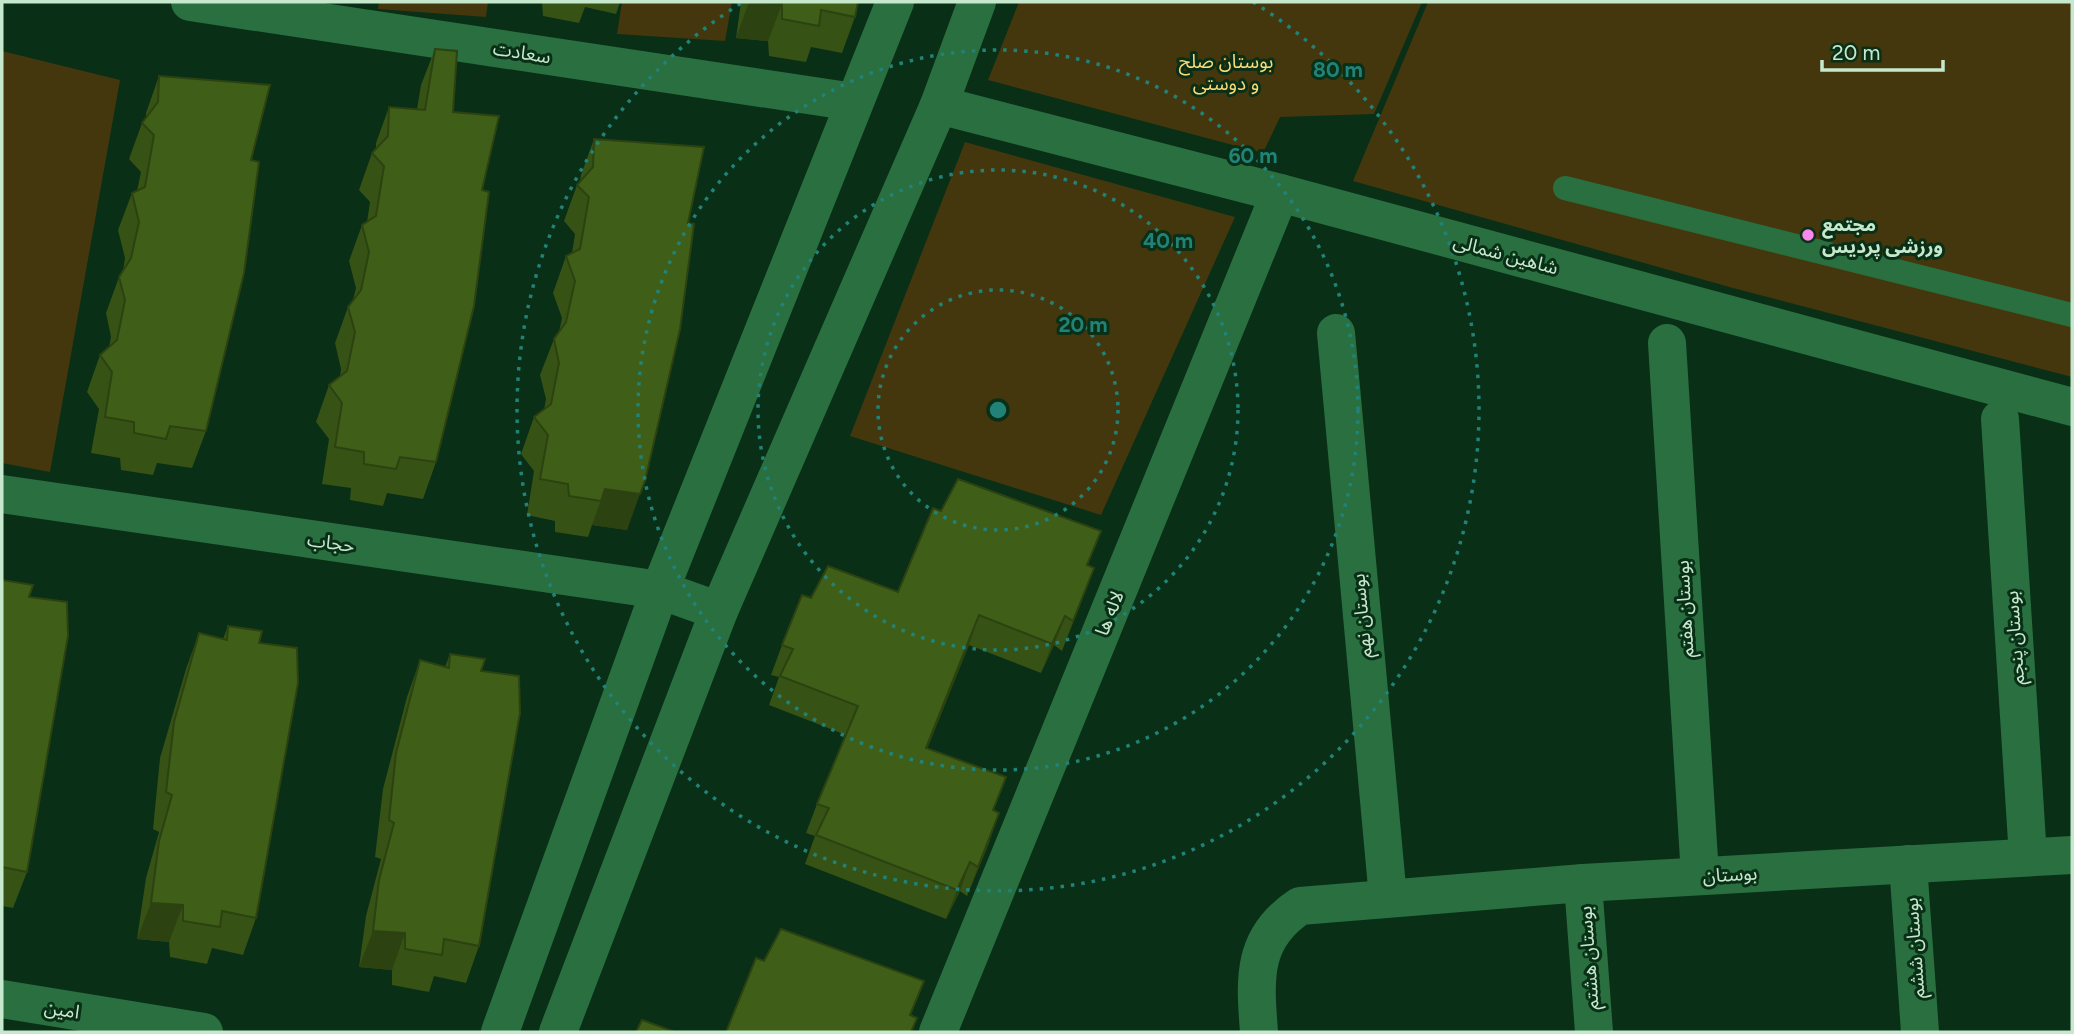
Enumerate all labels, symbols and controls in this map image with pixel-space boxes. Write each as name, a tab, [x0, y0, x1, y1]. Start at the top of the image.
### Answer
scale bar	[1822, 28, 1943, 72]
street label: سعادت	[491, 37, 552, 68]
text: 20 m	[1832, 40, 1880, 65]
park label: بوستان صلح و دوستی	[1179, 50, 1273, 95]
text: 80 m	[1313, 57, 1363, 82]
text: 60 m	[1228, 143, 1278, 168]
place label: مجتمع ورزشی پردیس	[1822, 213, 1943, 259]
marker: مجتمع ورزشی پردیس	[1800, 227, 1816, 243]
text: 40 m	[1143, 228, 1193, 253]
street label: شاهین شمالی	[1451, 229, 1561, 279]
text: 20 m	[1058, 312, 1108, 337]
centre of rings	[986, 398, 1010, 422]
street label: حجاب	[306, 528, 356, 557]
street label: بوستان هفتم	[1670, 560, 1702, 658]
street label: بوستان نهم	[1346, 572, 1380, 659]
street label: لاله ها	[1090, 587, 1129, 639]
street label: بوستان پنجم	[2000, 590, 2032, 686]
street label: بوستان	[1702, 862, 1758, 887]
street label: بوستان ششم	[1900, 897, 1932, 999]
street label: بوستان هشتم	[1573, 905, 1607, 1011]
street label: امین	[43, 995, 81, 1024]

